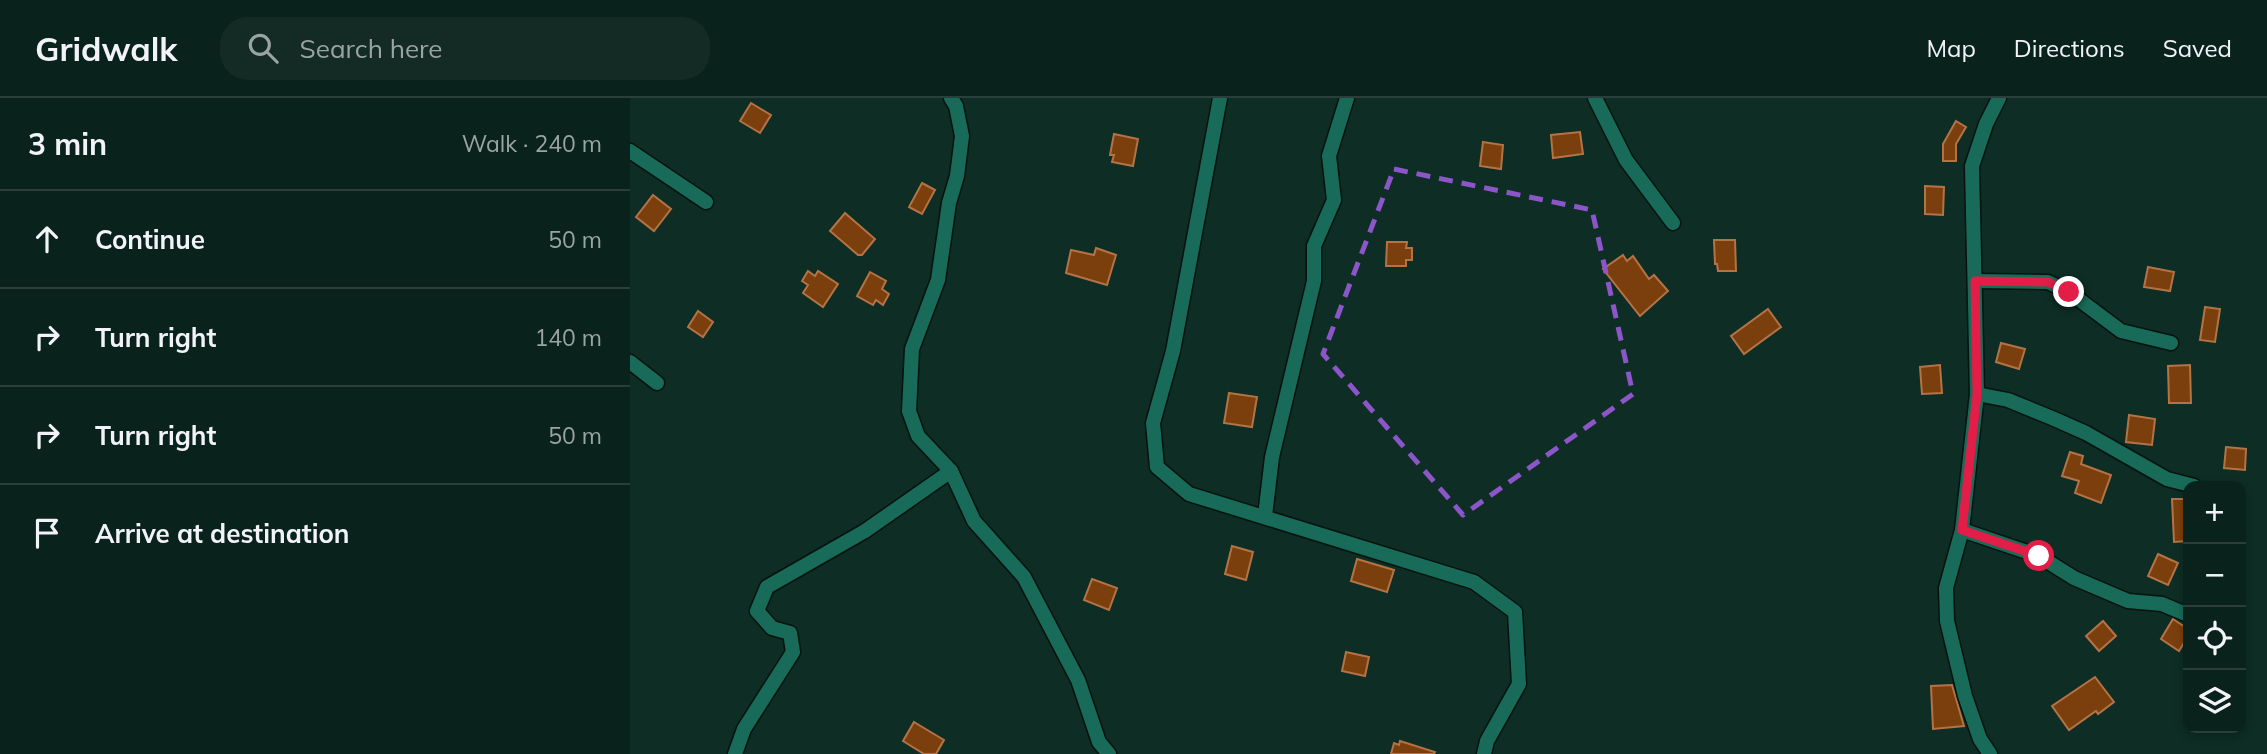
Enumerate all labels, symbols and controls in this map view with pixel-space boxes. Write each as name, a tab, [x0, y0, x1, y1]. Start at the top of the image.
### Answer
search box	[220, 17, 710, 80]
text: Gridwalk	[35, 28, 178, 69]
icon: search	[244, 29, 282, 67]
text: Search here	[300, 32, 442, 65]
text: Map	[1926, 33, 1976, 63]
text: Directions	[2014, 33, 2125, 63]
text: Saved	[2163, 33, 2232, 63]
text: 3 min	[28, 125, 107, 163]
text: Walk · 240 m	[462, 129, 602, 158]
icon: ahead	[28, 220, 66, 258]
text: Continue	[95, 223, 205, 256]
text: 50 m	[548, 225, 602, 254]
route end	[2053, 276, 2084, 307]
icon: right	[28, 318, 66, 356]
text: Turn right	[95, 321, 216, 354]
text: 140 m	[534, 323, 602, 352]
icon: right	[28, 416, 66, 454]
text: Turn right	[95, 419, 216, 452]
text: 50 m	[548, 421, 602, 450]
map controls	[2183, 481, 2246, 733]
button: +	[2183, 481, 2246, 544]
icon: arrive	[28, 514, 66, 552]
text: Arrive at destination	[95, 517, 350, 550]
route start	[2023, 540, 2054, 571]
button: −	[2183, 544, 2246, 607]
button: locate	[2183, 607, 2246, 670]
button: layers	[2183, 670, 2246, 733]

